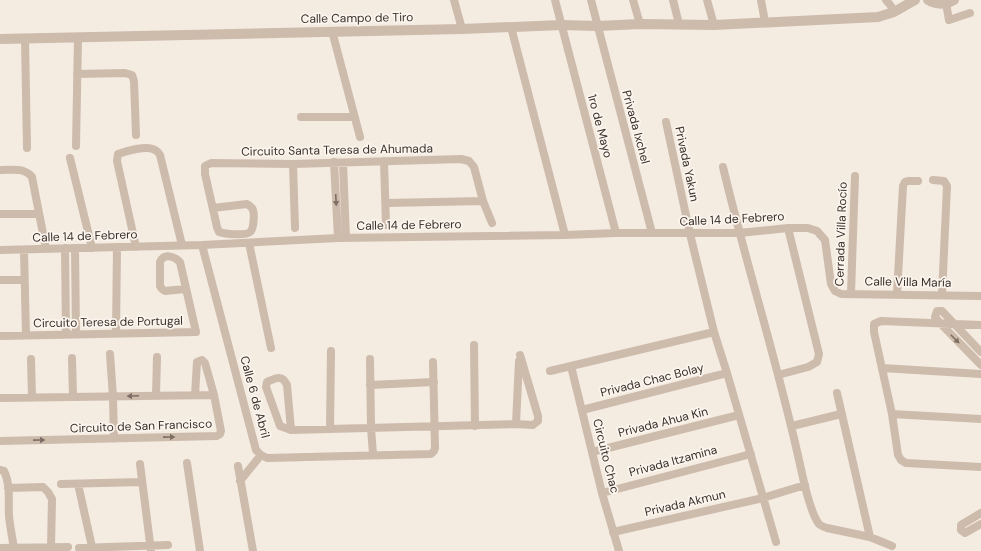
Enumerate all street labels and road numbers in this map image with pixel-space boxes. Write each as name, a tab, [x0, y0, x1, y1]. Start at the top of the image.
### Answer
street label: Calle Campo de Tiro	[301, 9, 413, 27]
street label: Privada Ixchel	[618, 88, 654, 166]
street label: 1ro de Mayo	[584, 92, 616, 160]
street label: Privada Yakun	[671, 125, 703, 203]
street label: Circuito Santa Teresa de Ahumada	[241, 140, 433, 160]
street label: Cerrada Villa Rocío	[831, 181, 851, 287]
street label: Calle 14 de Febrero	[679, 208, 785, 230]
street label: Calle 14 de Febrero	[356, 216, 462, 234]
street label: Calle 14 de Febrero	[32, 226, 138, 246]
street label: Calle Villa María	[864, 273, 952, 291]
street label: Circuito Teresa de Portugal	[33, 313, 183, 331]
street label: Calle 6 de Abril	[236, 354, 274, 440]
street label: Privada Chac Bolay	[599, 359, 706, 401]
street label: Privada Ahua Kin	[616, 403, 710, 441]
street label: Circuito de San Francisco	[70, 416, 212, 436]
street label: Circuito Chac	[589, 417, 623, 495]
street label: Privada Itzamina	[627, 442, 719, 480]
street label: Privada Akmun	[643, 486, 727, 520]

